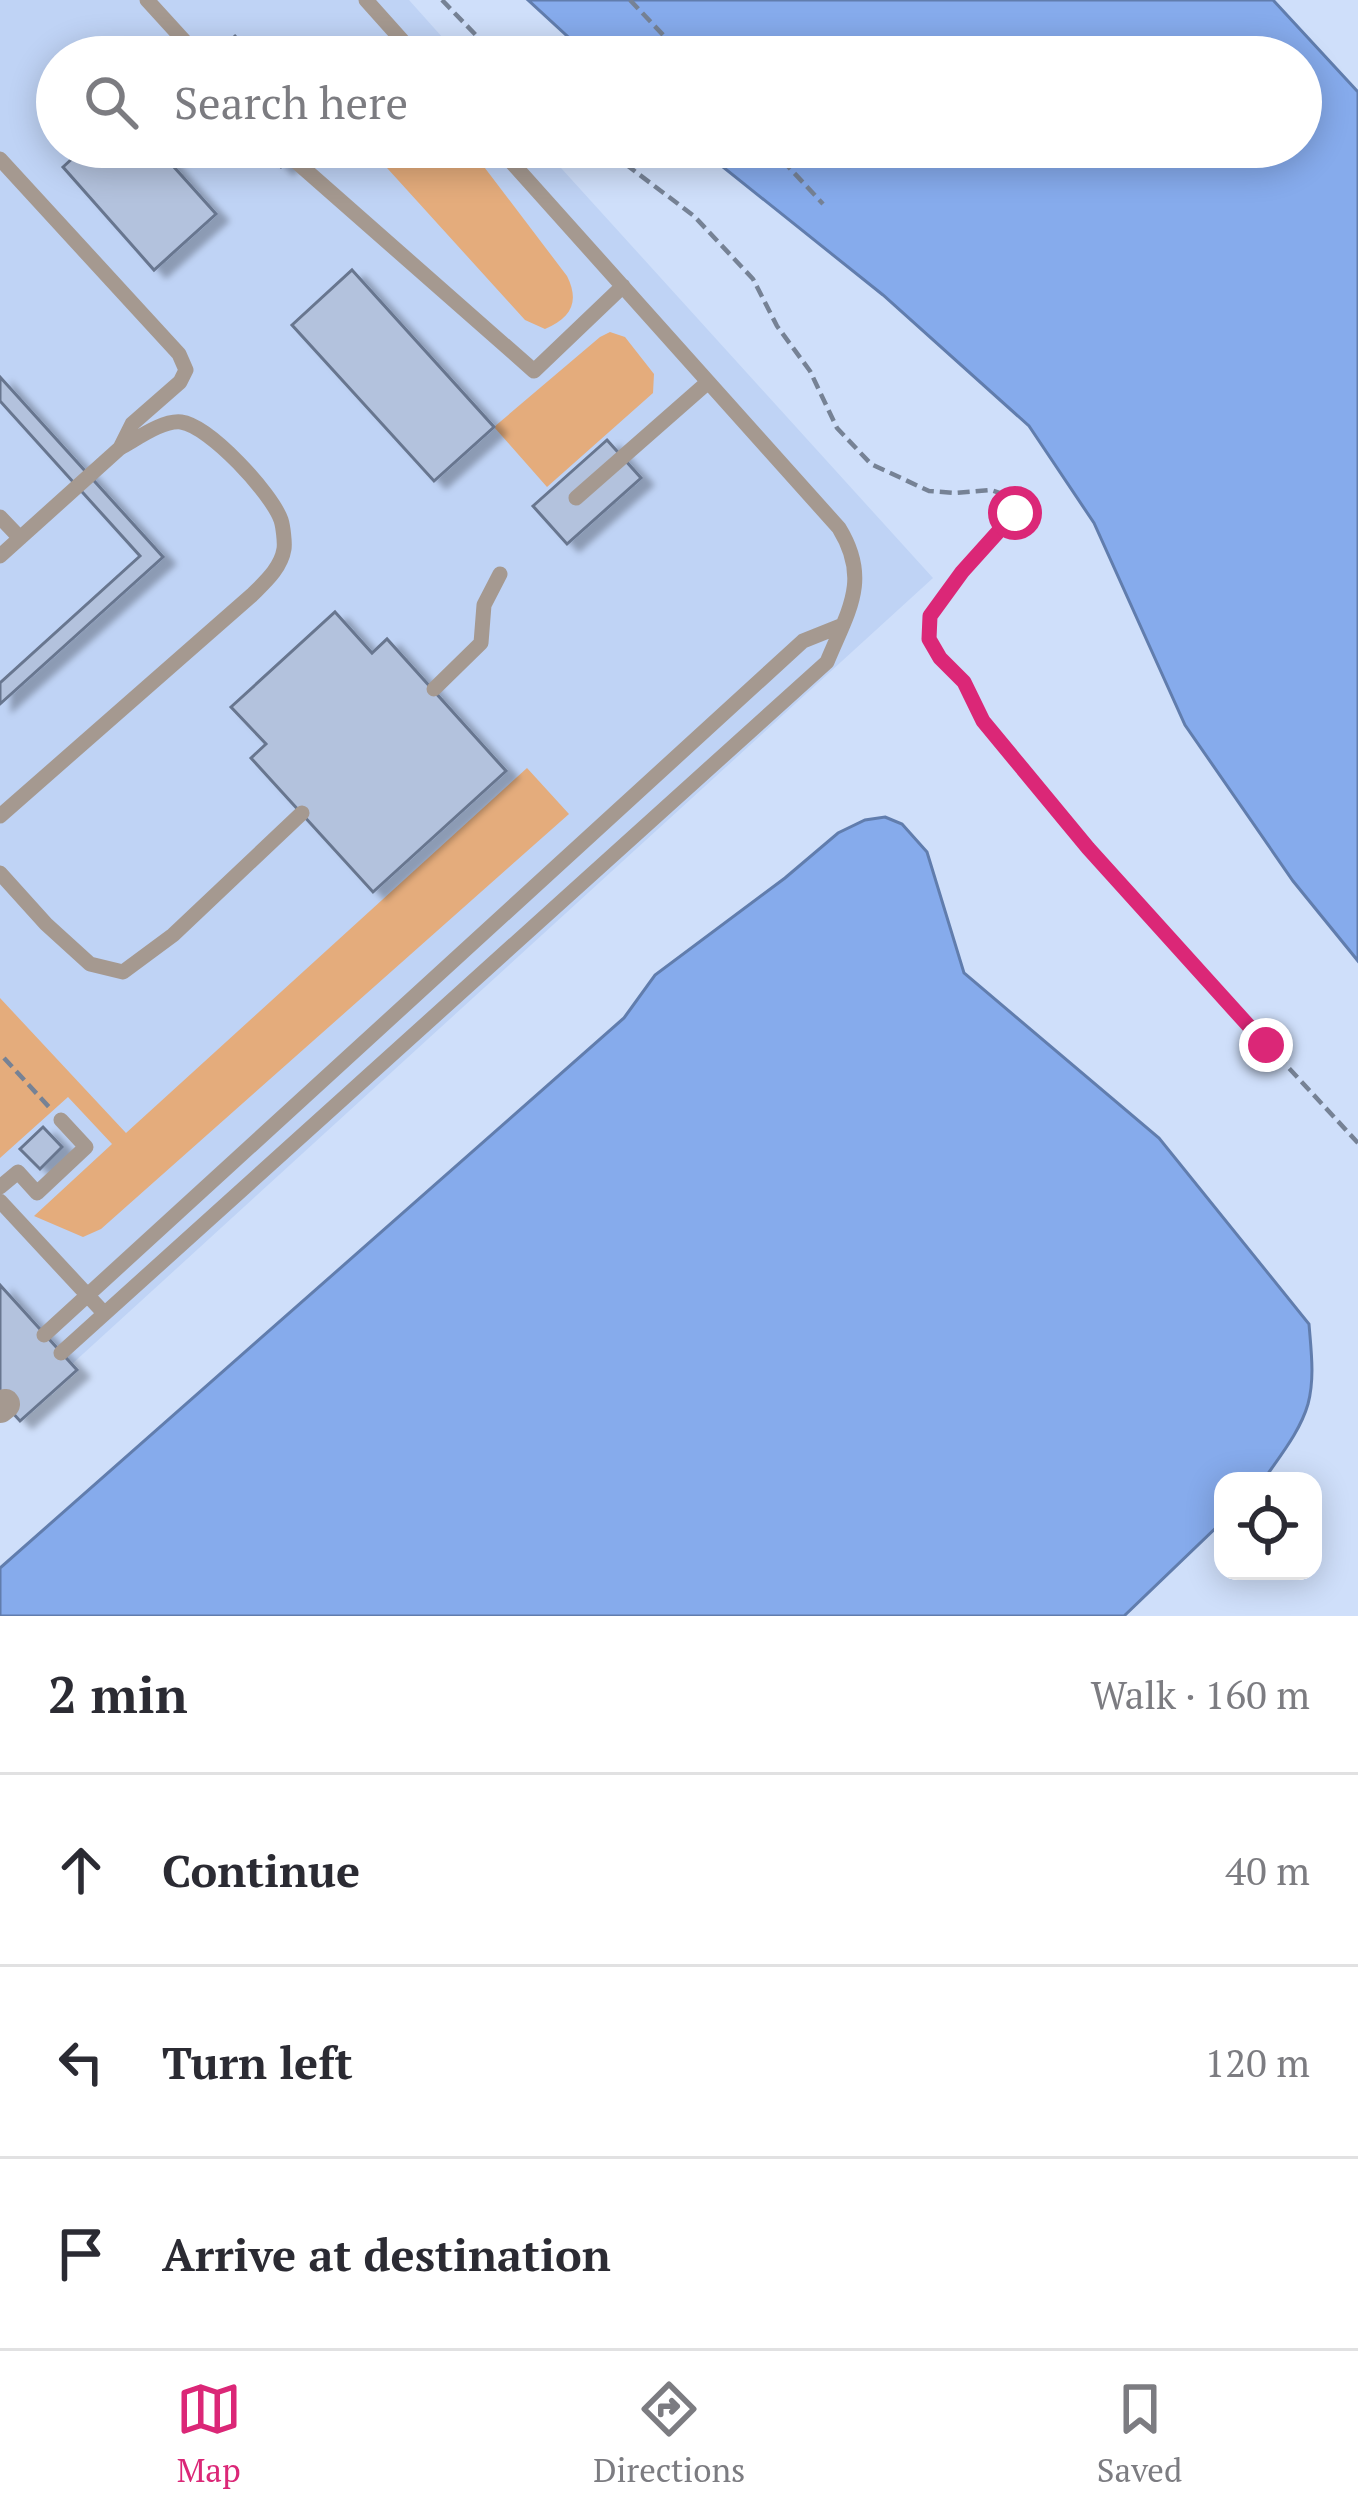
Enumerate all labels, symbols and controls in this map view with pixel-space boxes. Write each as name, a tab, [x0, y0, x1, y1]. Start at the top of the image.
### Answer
search box	[36, 36, 1322, 168]
icon: search	[78, 69, 144, 135]
text: Search here	[174, 72, 408, 132]
route start	[988, 486, 1042, 540]
route end	[1239, 1018, 1293, 1072]
map controls	[1214, 1472, 1322, 1580]
button: locate	[1214, 1472, 1322, 1580]
text: 2 min	[48, 1660, 188, 1728]
text: Walk · 160 m	[1091, 1668, 1310, 1720]
icon: ahead	[48, 1837, 114, 1903]
text: Continue	[162, 1840, 360, 1900]
text: 40 m	[1225, 1844, 1310, 1896]
icon: left	[48, 2029, 114, 2095]
text: Turn left	[162, 2032, 353, 2092]
text: 120 m	[1205, 2036, 1310, 2088]
icon: arrive	[48, 2221, 114, 2287]
text: Arrive at destination	[162, 2224, 611, 2284]
tab: Map	[176, 2376, 242, 2491]
tab: Directions	[593, 2376, 745, 2491]
tab: Saved	[1097, 2376, 1182, 2491]

